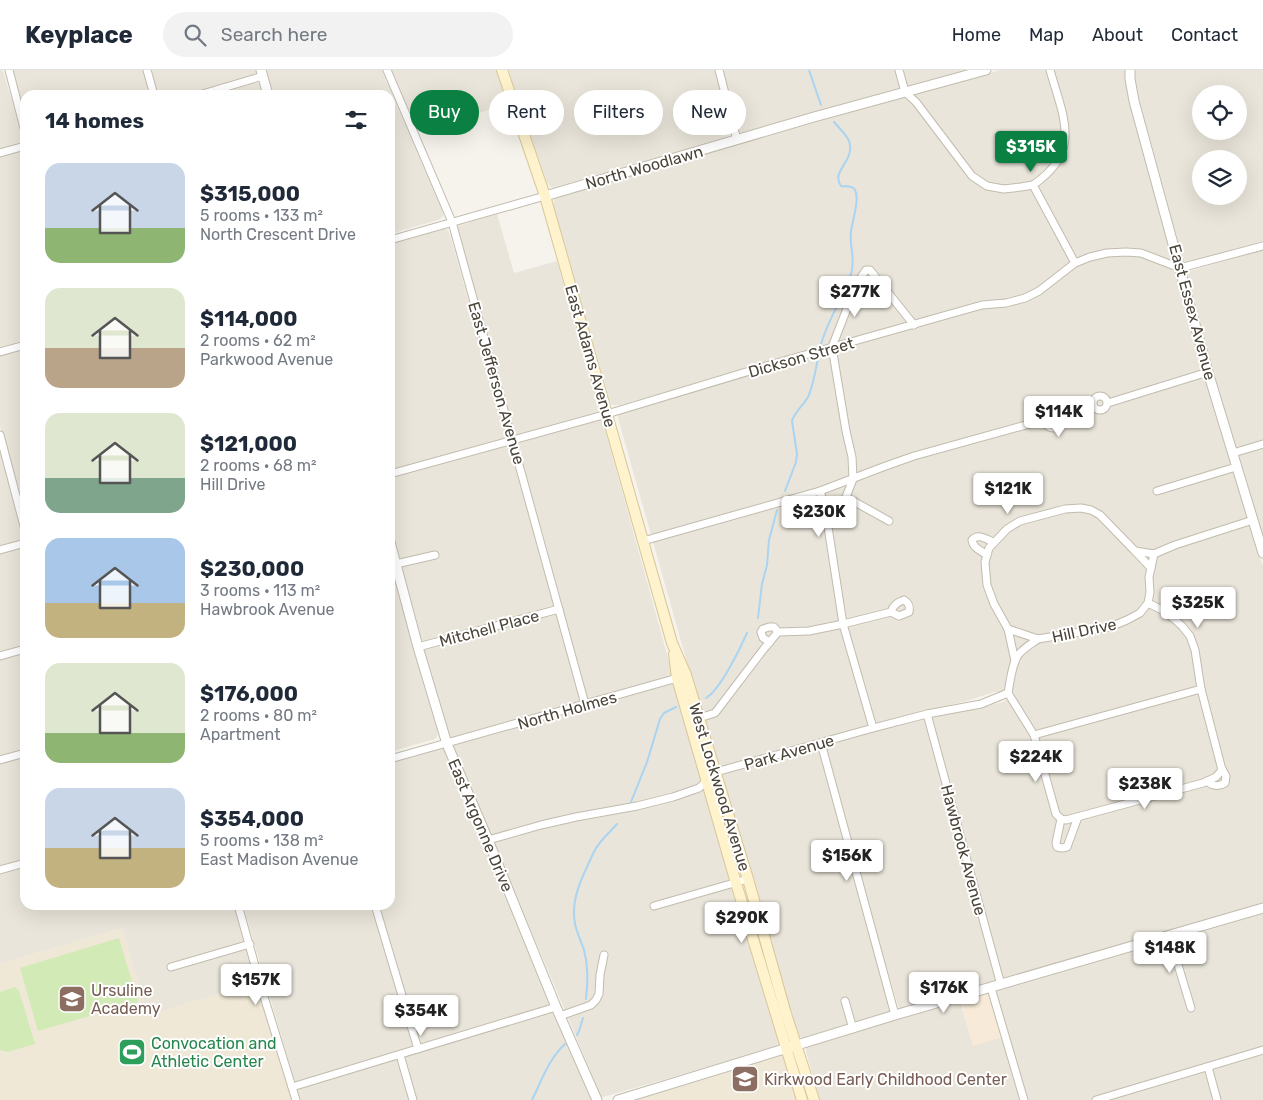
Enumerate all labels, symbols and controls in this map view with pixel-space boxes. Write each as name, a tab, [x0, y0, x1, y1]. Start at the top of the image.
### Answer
search box	[163, 12, 513, 57]
text: Keyplace	[25, 21, 133, 49]
icon: search	[181, 21, 209, 49]
text: Search here	[221, 23, 327, 46]
text: Home	[952, 24, 1001, 46]
text: Map	[1029, 24, 1064, 46]
text: About	[1092, 24, 1143, 46]
text: Contact	[1171, 24, 1238, 46]
map controls	[1192, 85, 1247, 205]
button: locate	[1192, 85, 1247, 140]
chip: Buy	[410, 90, 479, 135]
chip: Rent	[489, 90, 564, 135]
chip: Filters	[574, 90, 663, 135]
chip: New	[673, 90, 746, 135]
icon: filters	[342, 106, 370, 134]
text: 14 homes	[45, 108, 144, 133]
pin: $315K	[996, 131, 1066, 173]
text: $315K	[1006, 137, 1056, 156]
street label: North Woodlawn	[583, 142, 705, 193]
button: layers	[1192, 150, 1247, 205]
text: $315,000	[200, 181, 300, 206]
icon: home	[85, 183, 145, 243]
text: 5 rooms · 133 m²	[200, 206, 323, 225]
text: North Crescent Drive	[200, 225, 356, 244]
street label: East Essex Avenue	[1165, 242, 1220, 382]
pin: $277K	[820, 276, 890, 318]
text: $277K	[830, 282, 880, 301]
street label: East Adams Avenue	[561, 283, 620, 430]
street label: East Jefferson Avenue	[464, 300, 529, 467]
text: $114,000	[200, 306, 298, 331]
icon: home	[85, 308, 145, 368]
text: 2 rooms · 62 m²	[200, 331, 316, 350]
street label: Dickson Street	[746, 333, 856, 382]
text: Parkwood Avenue	[200, 350, 333, 369]
pin: $114K	[1024, 396, 1094, 438]
text: $114K	[1035, 402, 1083, 421]
text: $121,000	[200, 431, 297, 456]
icon: home	[85, 433, 145, 493]
text: 2 rooms · 68 m²	[200, 456, 317, 475]
pin: $121K	[973, 472, 1043, 515]
text: Hill Drive	[200, 475, 266, 494]
text: $121K	[984, 479, 1032, 498]
pin: $230K	[784, 496, 854, 538]
text: $230K	[792, 502, 846, 521]
text: $230,000	[200, 556, 304, 581]
icon: home	[85, 558, 145, 618]
text: 3 rooms · 113 m²	[200, 581, 320, 600]
pin: $325K	[1163, 586, 1233, 629]
text: $325K	[1172, 593, 1224, 612]
text: Hawbrook Avenue	[200, 600, 335, 619]
street label: Mitchell Place	[437, 606, 541, 651]
street label: Hill Drive	[1050, 614, 1118, 647]
text: $176,000	[200, 681, 298, 706]
icon: home	[85, 683, 145, 743]
street label: North Holmes	[515, 687, 619, 734]
street label: West Lockwood Avenue	[685, 701, 754, 874]
text: 2 rooms · 80 m²	[200, 706, 317, 725]
text: Apartment	[200, 725, 280, 744]
street label: Park Avenue	[742, 731, 836, 774]
pin: $224K	[1001, 740, 1071, 783]
text: $224K	[1010, 747, 1062, 766]
street label: East Argonne Drive	[444, 756, 517, 895]
pin: $238K	[1110, 768, 1180, 810]
text: $238K	[1118, 774, 1172, 793]
street label: Hawbrook Avenue	[937, 783, 990, 918]
text: $354,000	[200, 806, 304, 831]
icon: home	[85, 808, 145, 868]
text: 5 rooms · 138 m²	[200, 831, 323, 850]
pin: $156K	[812, 840, 882, 882]
text: $156K	[822, 846, 872, 865]
text: East Madison Avenue	[200, 850, 358, 869]
pin: $290K	[707, 902, 777, 944]
text: $290K	[716, 908, 768, 927]
pin: $148K	[1135, 932, 1205, 974]
text: $148K	[1144, 938, 1196, 957]
pin: $157K	[221, 964, 291, 1006]
text: $157K	[232, 970, 280, 989]
pin: $176K	[909, 972, 979, 1014]
text: $176K	[920, 978, 968, 997]
place label: Ursuline Academy	[91, 981, 161, 1018]
school or university icon: Ursuline Academy	[57, 984, 87, 1014]
pin: $354K	[386, 994, 456, 1037]
text: $354K	[394, 1001, 448, 1020]
place label: Convocation and Athletic Center	[151, 1034, 277, 1071]
sports icon: Convocation and Athletic Center	[117, 1037, 147, 1067]
school or university icon: Kirkwood Early Childhood Center	[730, 1064, 760, 1094]
place label: Kirkwood Early Childhood Center	[764, 1070, 1007, 1089]

